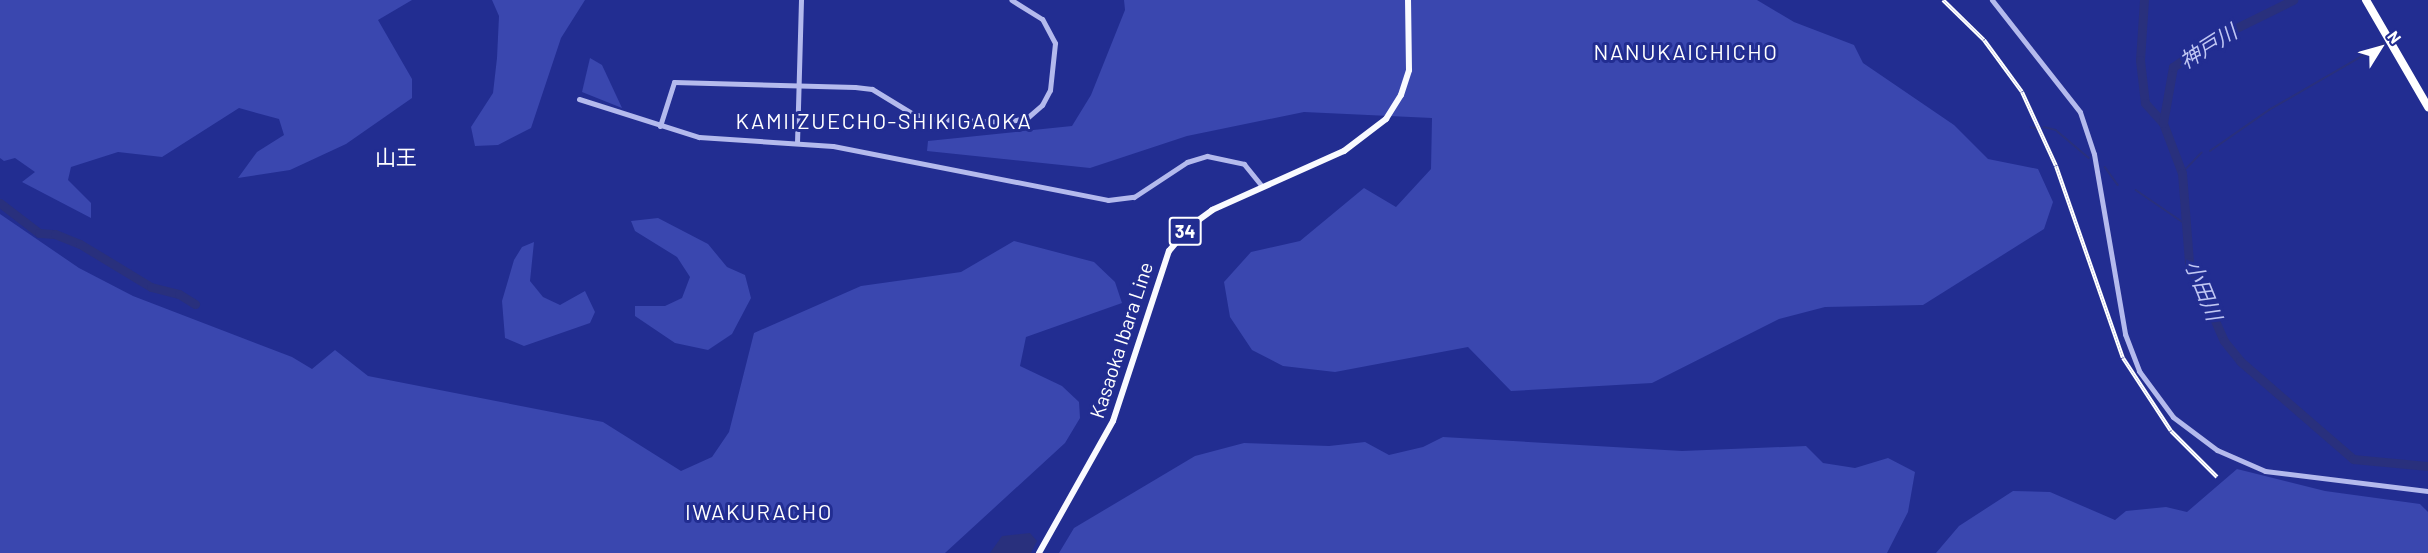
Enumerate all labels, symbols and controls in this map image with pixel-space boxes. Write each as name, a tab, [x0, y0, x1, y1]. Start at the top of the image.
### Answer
north arrow	[2350, 18, 2410, 78]
water label: 神戸川	[2175, 19, 2241, 73]
text: N	[2384, 27, 2406, 47]
district label: NANUKAICHICHO	[1594, 39, 1778, 65]
district label: KAMIIZUECHO-SHIKIGAOKA	[736, 108, 1032, 134]
district label: 山王	[375, 144, 417, 170]
road number: 34	[1168, 216, 1202, 246]
water label: 小田川	[2181, 256, 2227, 324]
street label: Kasaoka Ibara Line	[1084, 259, 1158, 421]
district label: IWAKURACHO	[685, 499, 833, 525]

